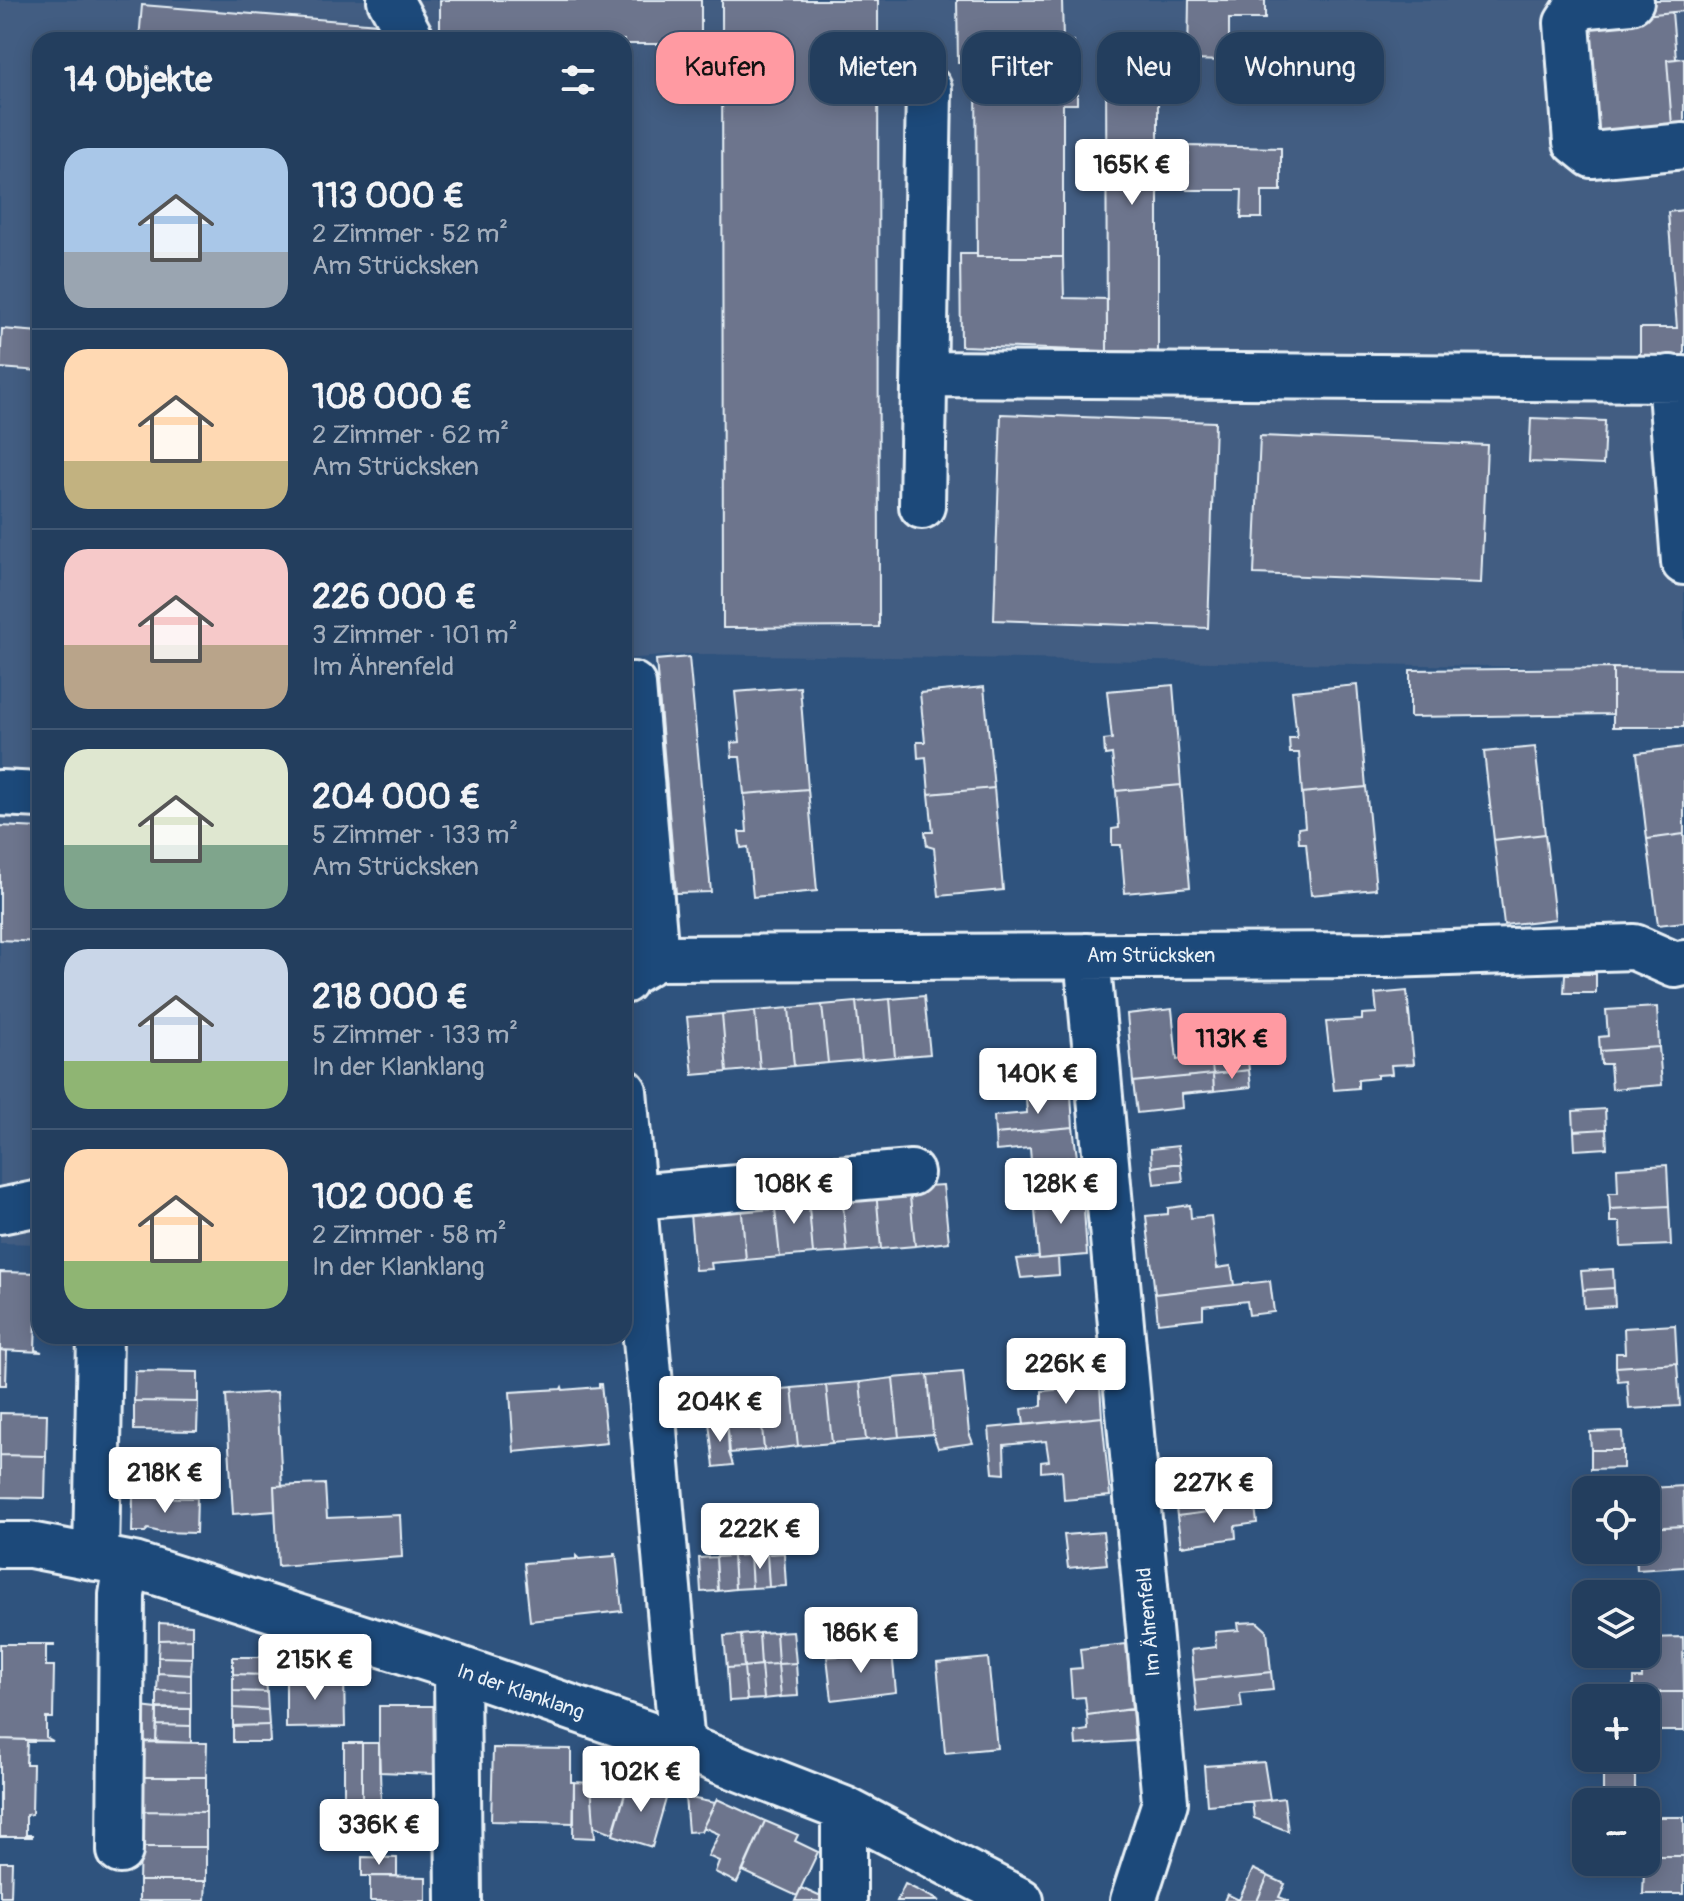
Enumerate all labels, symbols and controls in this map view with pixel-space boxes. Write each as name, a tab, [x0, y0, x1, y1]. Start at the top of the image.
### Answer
chip: Kaufen	[656, 32, 794, 104]
chip: Mieten	[810, 32, 946, 104]
chip: Filter	[962, 32, 1081, 104]
chip: Neu	[1097, 32, 1200, 104]
chip: Wohnung	[1216, 32, 1384, 104]
icon: filters	[556, 58, 600, 102]
text: 14 Objekte	[64, 59, 212, 102]
pin: 165K €	[1067, 139, 1197, 207]
text: 165K €	[1093, 149, 1171, 181]
text: 113 000 €	[312, 175, 464, 218]
icon: home	[128, 180, 224, 276]
text: 2 Zimmer · 52 m²	[312, 218, 508, 250]
text: Am Strücksken	[312, 250, 479, 282]
text: 108 000 €	[312, 376, 473, 419]
icon: home	[128, 381, 224, 477]
text: 2 Zimmer · 62 m²	[312, 419, 509, 451]
text: Am Strücksken	[312, 451, 479, 483]
text: 226 000 €	[312, 576, 477, 619]
icon: home	[128, 581, 224, 677]
text: 3 Zimmer · 101 m²	[312, 619, 518, 651]
text: Im Ährenfeld	[312, 651, 454, 683]
text: 204 000 €	[312, 776, 481, 819]
icon: home	[128, 781, 224, 877]
text: 5 Zimmer · 133 m²	[312, 819, 518, 851]
text: Am Strücksken	[312, 851, 479, 883]
street label: Am Strücksken	[1087, 943, 1215, 968]
text: 218 000 €	[312, 976, 468, 1019]
icon: home	[128, 981, 224, 1077]
pin: 113K €	[1167, 1013, 1297, 1081]
text: 5 Zimmer · 133 m²	[312, 1019, 518, 1051]
text: 113K €	[1195, 1023, 1269, 1055]
pin: 140K €	[973, 1048, 1103, 1116]
text: In der Klanklang	[312, 1051, 484, 1083]
text: 140K €	[997, 1058, 1079, 1090]
pin: 108K €	[729, 1158, 859, 1226]
pin: 128K €	[996, 1158, 1126, 1226]
text: 108K €	[754, 1168, 834, 1200]
text: 128K €	[1023, 1168, 1099, 1200]
text: 102 000 €	[312, 1176, 474, 1219]
icon: home	[128, 1181, 224, 1277]
text: 2 Zimmer · 58 m²	[312, 1219, 507, 1251]
text: In der Klanklang	[312, 1251, 484, 1283]
pin: 226K €	[1001, 1338, 1131, 1406]
text: 226K €	[1025, 1348, 1107, 1380]
pin: 204K €	[655, 1376, 785, 1444]
text: 204K €	[677, 1386, 763, 1418]
pin: 218K €	[100, 1447, 230, 1515]
text: 218K €	[127, 1457, 203, 1489]
pin: 227K €	[1149, 1457, 1279, 1525]
text: 227K €	[1173, 1467, 1255, 1499]
map controls	[1572, 1476, 1660, 1876]
button: locate	[1572, 1476, 1660, 1564]
pin: 222K €	[695, 1503, 825, 1571]
text: 222K €	[719, 1513, 801, 1545]
street label: Im Ährenfeld	[1131, 1566, 1166, 1678]
button: layers	[1572, 1580, 1660, 1668]
pin: 186K €	[796, 1607, 926, 1675]
text: 186K €	[823, 1617, 899, 1649]
pin: 215K €	[250, 1634, 380, 1702]
text: 215K €	[276, 1644, 354, 1676]
street label: In der Klanklang	[454, 1658, 588, 1725]
button: +	[1572, 1684, 1660, 1772]
pin: 102K €	[576, 1746, 706, 1814]
text: 102K €	[601, 1756, 681, 1788]
button: −	[1572, 1788, 1660, 1876]
pin: 336K €	[314, 1799, 444, 1867]
text: 336K €	[338, 1809, 420, 1841]

